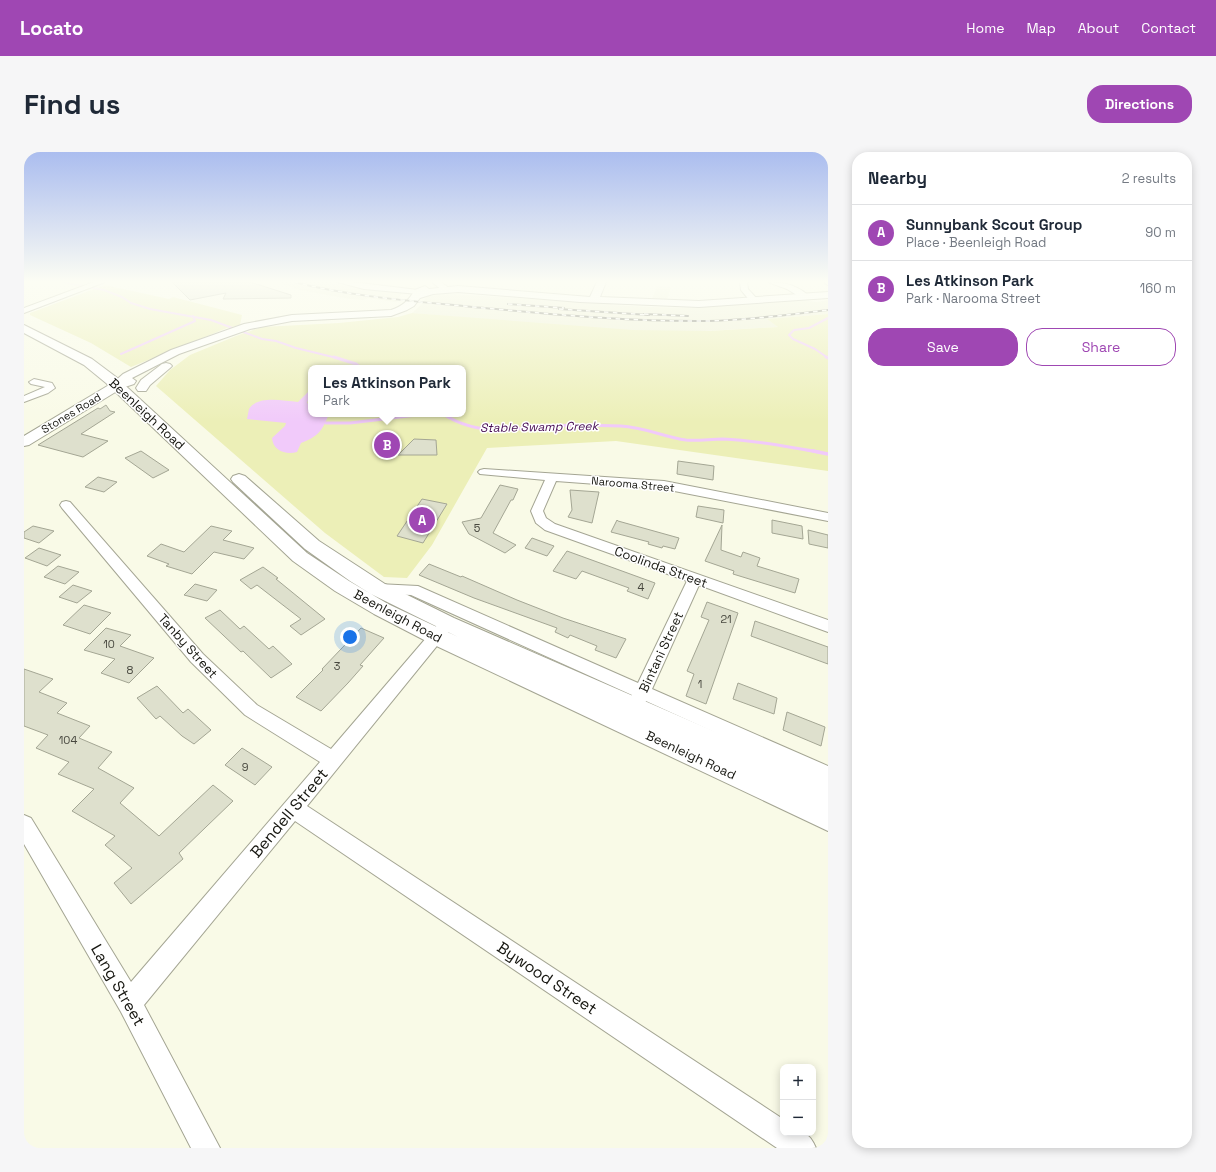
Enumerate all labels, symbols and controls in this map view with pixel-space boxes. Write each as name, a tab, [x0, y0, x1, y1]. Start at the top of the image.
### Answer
text: Locato	[20, 16, 83, 41]
text: Home	[966, 19, 1004, 37]
text: Map	[1026, 19, 1056, 37]
text: About	[1078, 19, 1119, 37]
text: Contact	[1141, 19, 1196, 37]
button: Directions	[1087, 85, 1192, 123]
text: Find us	[24, 86, 121, 122]
text: Nearby	[868, 167, 927, 189]
text: 2 results	[1122, 170, 1176, 187]
text: Sunnybank Scout Group	[906, 215, 1082, 234]
text: A	[877, 224, 885, 241]
text: 90 m	[1145, 224, 1176, 241]
text: Place · Beenleigh Road	[906, 234, 1046, 251]
text: Les Atkinson Park	[906, 271, 1034, 290]
text: B	[877, 280, 885, 297]
text: 160 m	[1140, 280, 1176, 297]
text: Park · Narooma Street	[906, 290, 1041, 307]
button: Save	[868, 328, 1018, 366]
button: Share	[1026, 328, 1176, 366]
popup	[308, 365, 466, 417]
text: Les Atkinson Park	[323, 373, 451, 392]
street label: Beenleigh Road	[106, 375, 188, 453]
street label: Stones Road	[39, 390, 103, 436]
text: Park	[323, 392, 350, 409]
water label: Stable Swamp Creek	[480, 418, 600, 436]
pin: B	[374, 430, 400, 460]
street label: Narooma Street	[591, 473, 675, 495]
pin: A	[409, 505, 435, 535]
house number: 5	[474, 521, 481, 535]
street label: Coolinda Street	[612, 542, 710, 592]
house number: 4	[638, 580, 645, 594]
street label: Beenleigh Road	[351, 586, 445, 646]
street label: Bintani Street	[635, 609, 687, 695]
street label: Tanby Street	[154, 610, 222, 682]
house number: 21	[720, 612, 732, 626]
your location	[340, 627, 360, 647]
house number: 10	[103, 637, 115, 651]
house number: 3	[334, 659, 341, 673]
house number: 8	[127, 663, 134, 677]
house number: 1	[698, 677, 702, 691]
street label: Beenleigh Road	[643, 727, 739, 783]
house number: 104	[59, 733, 77, 747]
house number: 9	[242, 760, 249, 774]
street label: Bendell Street	[245, 764, 333, 862]
street label: Bywood Street	[493, 937, 601, 1019]
street label: Lang Street	[86, 940, 150, 1030]
map controls	[780, 1064, 816, 1136]
button: +	[780, 1064, 816, 1100]
button: −	[780, 1100, 816, 1136]

